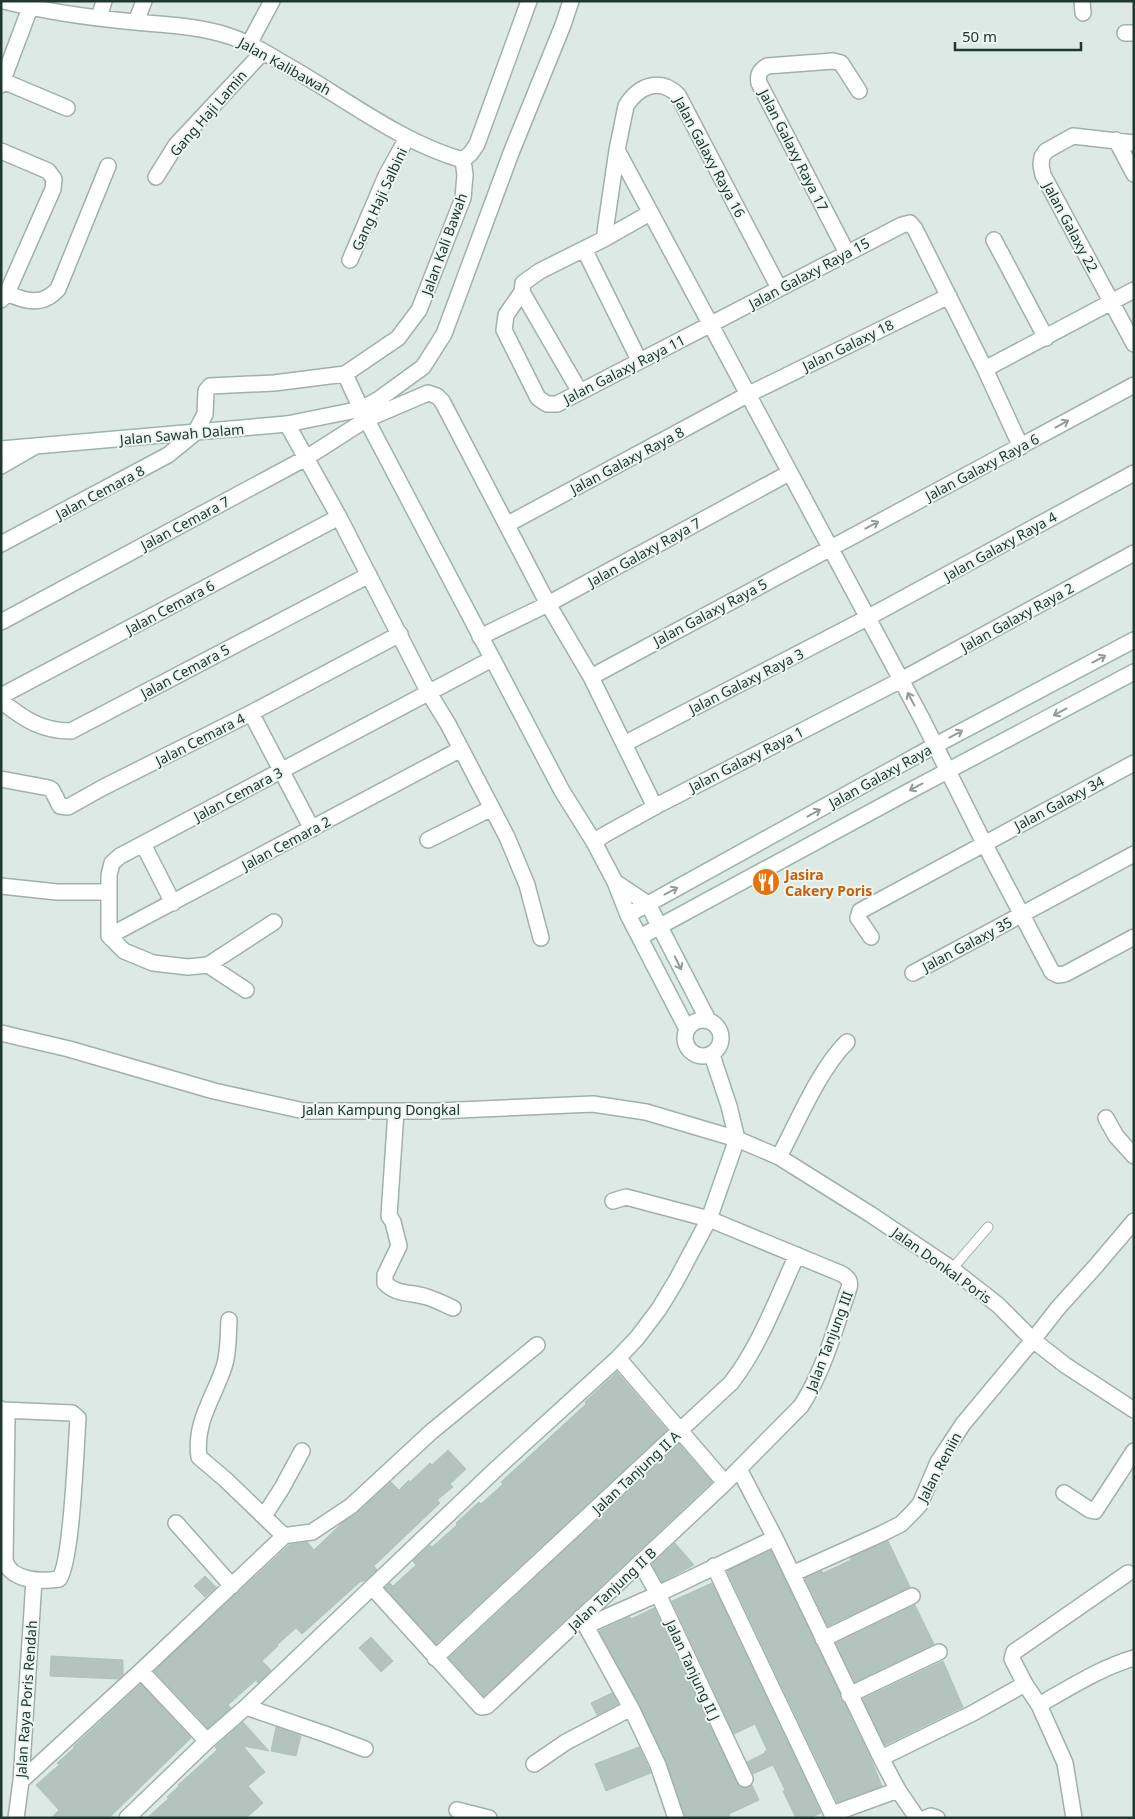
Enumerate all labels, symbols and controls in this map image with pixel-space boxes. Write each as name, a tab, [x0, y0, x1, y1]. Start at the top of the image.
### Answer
scale bar	[955, 20, 1081, 52]
text: 50 m	[962, 26, 997, 46]
street label: Jalan Kalibawah	[234, 32, 335, 99]
street label: Gang Haji Lamin	[165, 66, 251, 160]
street label: Jalan Galaxy Raya 17	[754, 84, 833, 214]
street label: Jalan Galaxy Raya 16	[669, 91, 750, 221]
street label: Gang Haji Salbini	[347, 144, 411, 254]
street label: Jalan Galaxy 22	[1038, 177, 1103, 275]
street label: Jalan Kali Bawah	[416, 190, 471, 300]
street label: Jalan Galaxy Raya 15	[743, 233, 873, 314]
street label: Jalan Galaxy 18	[797, 315, 897, 376]
street label: Jalan Galaxy Raya 11	[558, 330, 688, 409]
street label: Jalan Sawah Dalam	[117, 419, 245, 449]
one-way arrow	[1055, 419, 1069, 429]
street label: Jalan Galaxy Raya 8	[565, 422, 687, 499]
street label: Jalan Galaxy Raya 6	[920, 429, 1042, 506]
street label: Jalan Cemara 8	[50, 461, 148, 524]
street label: Jalan Cemara 7	[135, 492, 233, 555]
street label: Jalan Galaxy Raya 4	[938, 507, 1060, 586]
street label: Jalan Galaxy Raya 7	[582, 513, 704, 592]
one-way arrow	[865, 520, 880, 530]
street label: Jalan Galaxy Raya 5	[648, 574, 770, 651]
street label: Jalan Cemara 6	[120, 576, 218, 639]
street label: Jalan Galaxy Raya 2	[955, 578, 1077, 657]
street label: Jalan Cemara 5	[135, 640, 233, 703]
street label: Jalan Galaxy Raya 3	[684, 644, 807, 719]
one-way arrow	[1092, 653, 1106, 663]
one-way arrow	[906, 692, 915, 707]
one-way arrow	[1053, 707, 1067, 717]
street label: Jalan Cemara 4	[150, 708, 248, 771]
street label: Jalan Galaxy Raya 1	[684, 722, 807, 797]
one-way arrow	[948, 729, 963, 739]
street label: Jalan Galaxy Raya	[823, 740, 935, 813]
street label: Jalan Cemara 3	[188, 763, 286, 826]
street label: Jalan Galaxy 34	[1009, 771, 1107, 836]
one-way arrow	[909, 783, 924, 793]
one-way arrow	[806, 808, 821, 818]
street label: Jalan Cemara 2	[236, 812, 334, 875]
place label: Jasira Cakery Poris	[783, 865, 872, 900]
restaurant icon: Jasira Cakery Poris	[751, 867, 781, 897]
one-way arrow	[663, 886, 678, 895]
street label: Jalan Galaxy 35	[917, 912, 1015, 977]
one-way arrow	[673, 955, 683, 970]
street label: Jalan Kampung Dongkal	[300, 1100, 460, 1119]
street label: Jalan Donkal Poris	[887, 1221, 996, 1308]
street label: Jalan Tanjung III	[800, 1288, 857, 1396]
street label: Jalan Tanjung II A	[586, 1426, 684, 1519]
street label: Jalan Reniin	[912, 1429, 965, 1507]
street label: Jalan Tanjung II B	[562, 1543, 660, 1636]
street label: Jalan Tanjung II J	[661, 1615, 725, 1723]
street label: Jalan Raya Poris Rendah	[11, 1620, 41, 1780]

